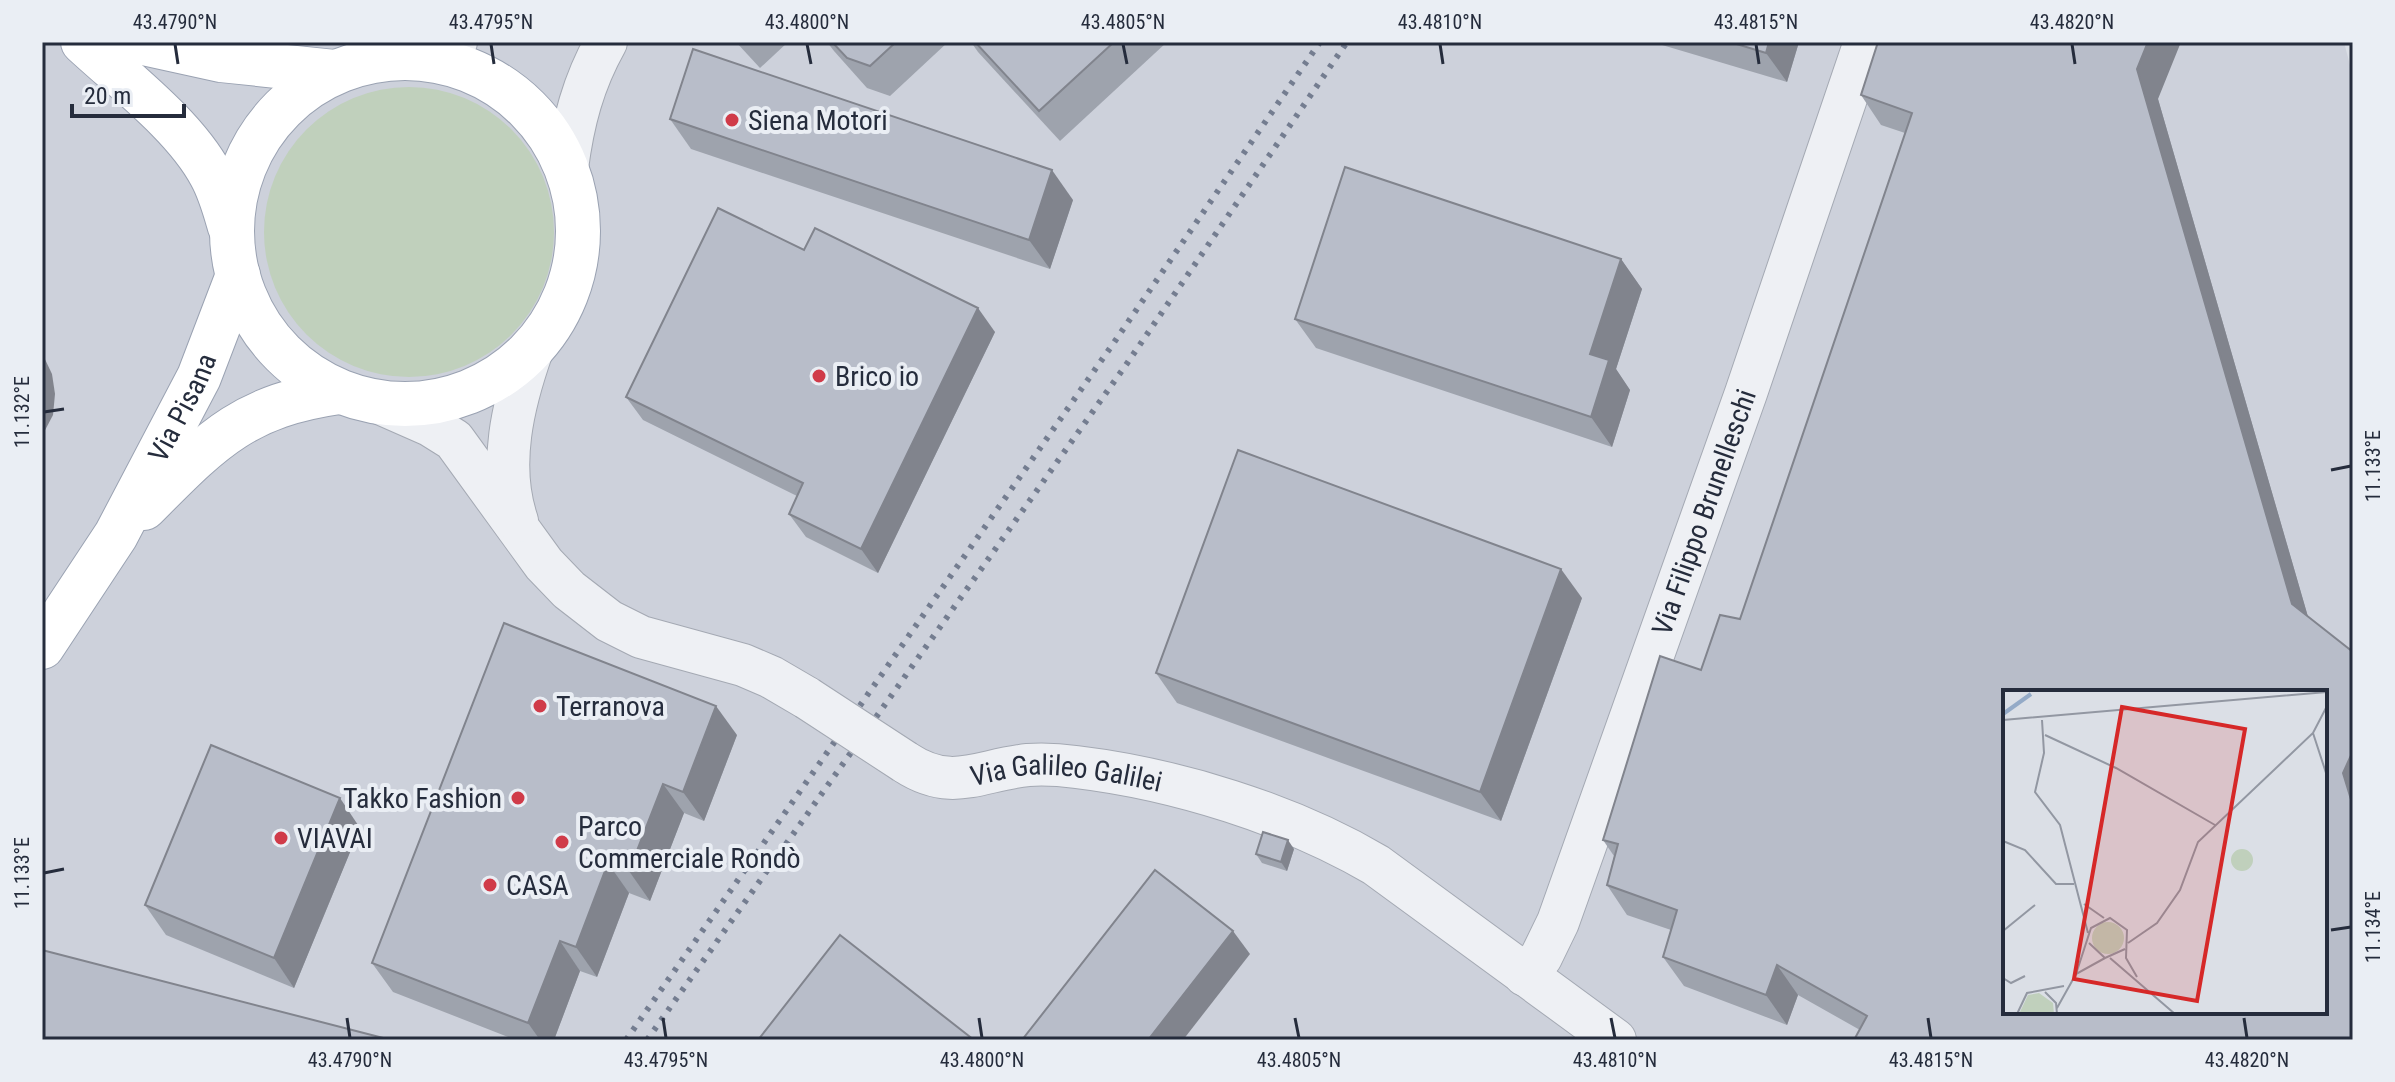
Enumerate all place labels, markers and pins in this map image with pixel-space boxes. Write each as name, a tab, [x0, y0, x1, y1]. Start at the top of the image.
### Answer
place label: Siena Motori	[748, 104, 888, 137]
marker: Siena Motori	[723, 111, 741, 129]
place label: Brico io	[835, 360, 919, 393]
marker: Brico io	[810, 367, 828, 385]
place label: Terranova	[556, 690, 665, 723]
marker: Terranova	[531, 697, 549, 715]
place label: Takko Fashion	[343, 782, 502, 815]
marker: Takko Fashion	[509, 789, 527, 807]
place label: Parco Commerciale Rondò	[578, 810, 801, 875]
place label: VIAVAI	[297, 822, 373, 855]
marker: VIAVAI	[272, 829, 290, 847]
marker: Parco Commerciale Rondò	[553, 833, 571, 851]
place label: CASA	[506, 869, 569, 902]
marker: CASA	[481, 876, 499, 894]

